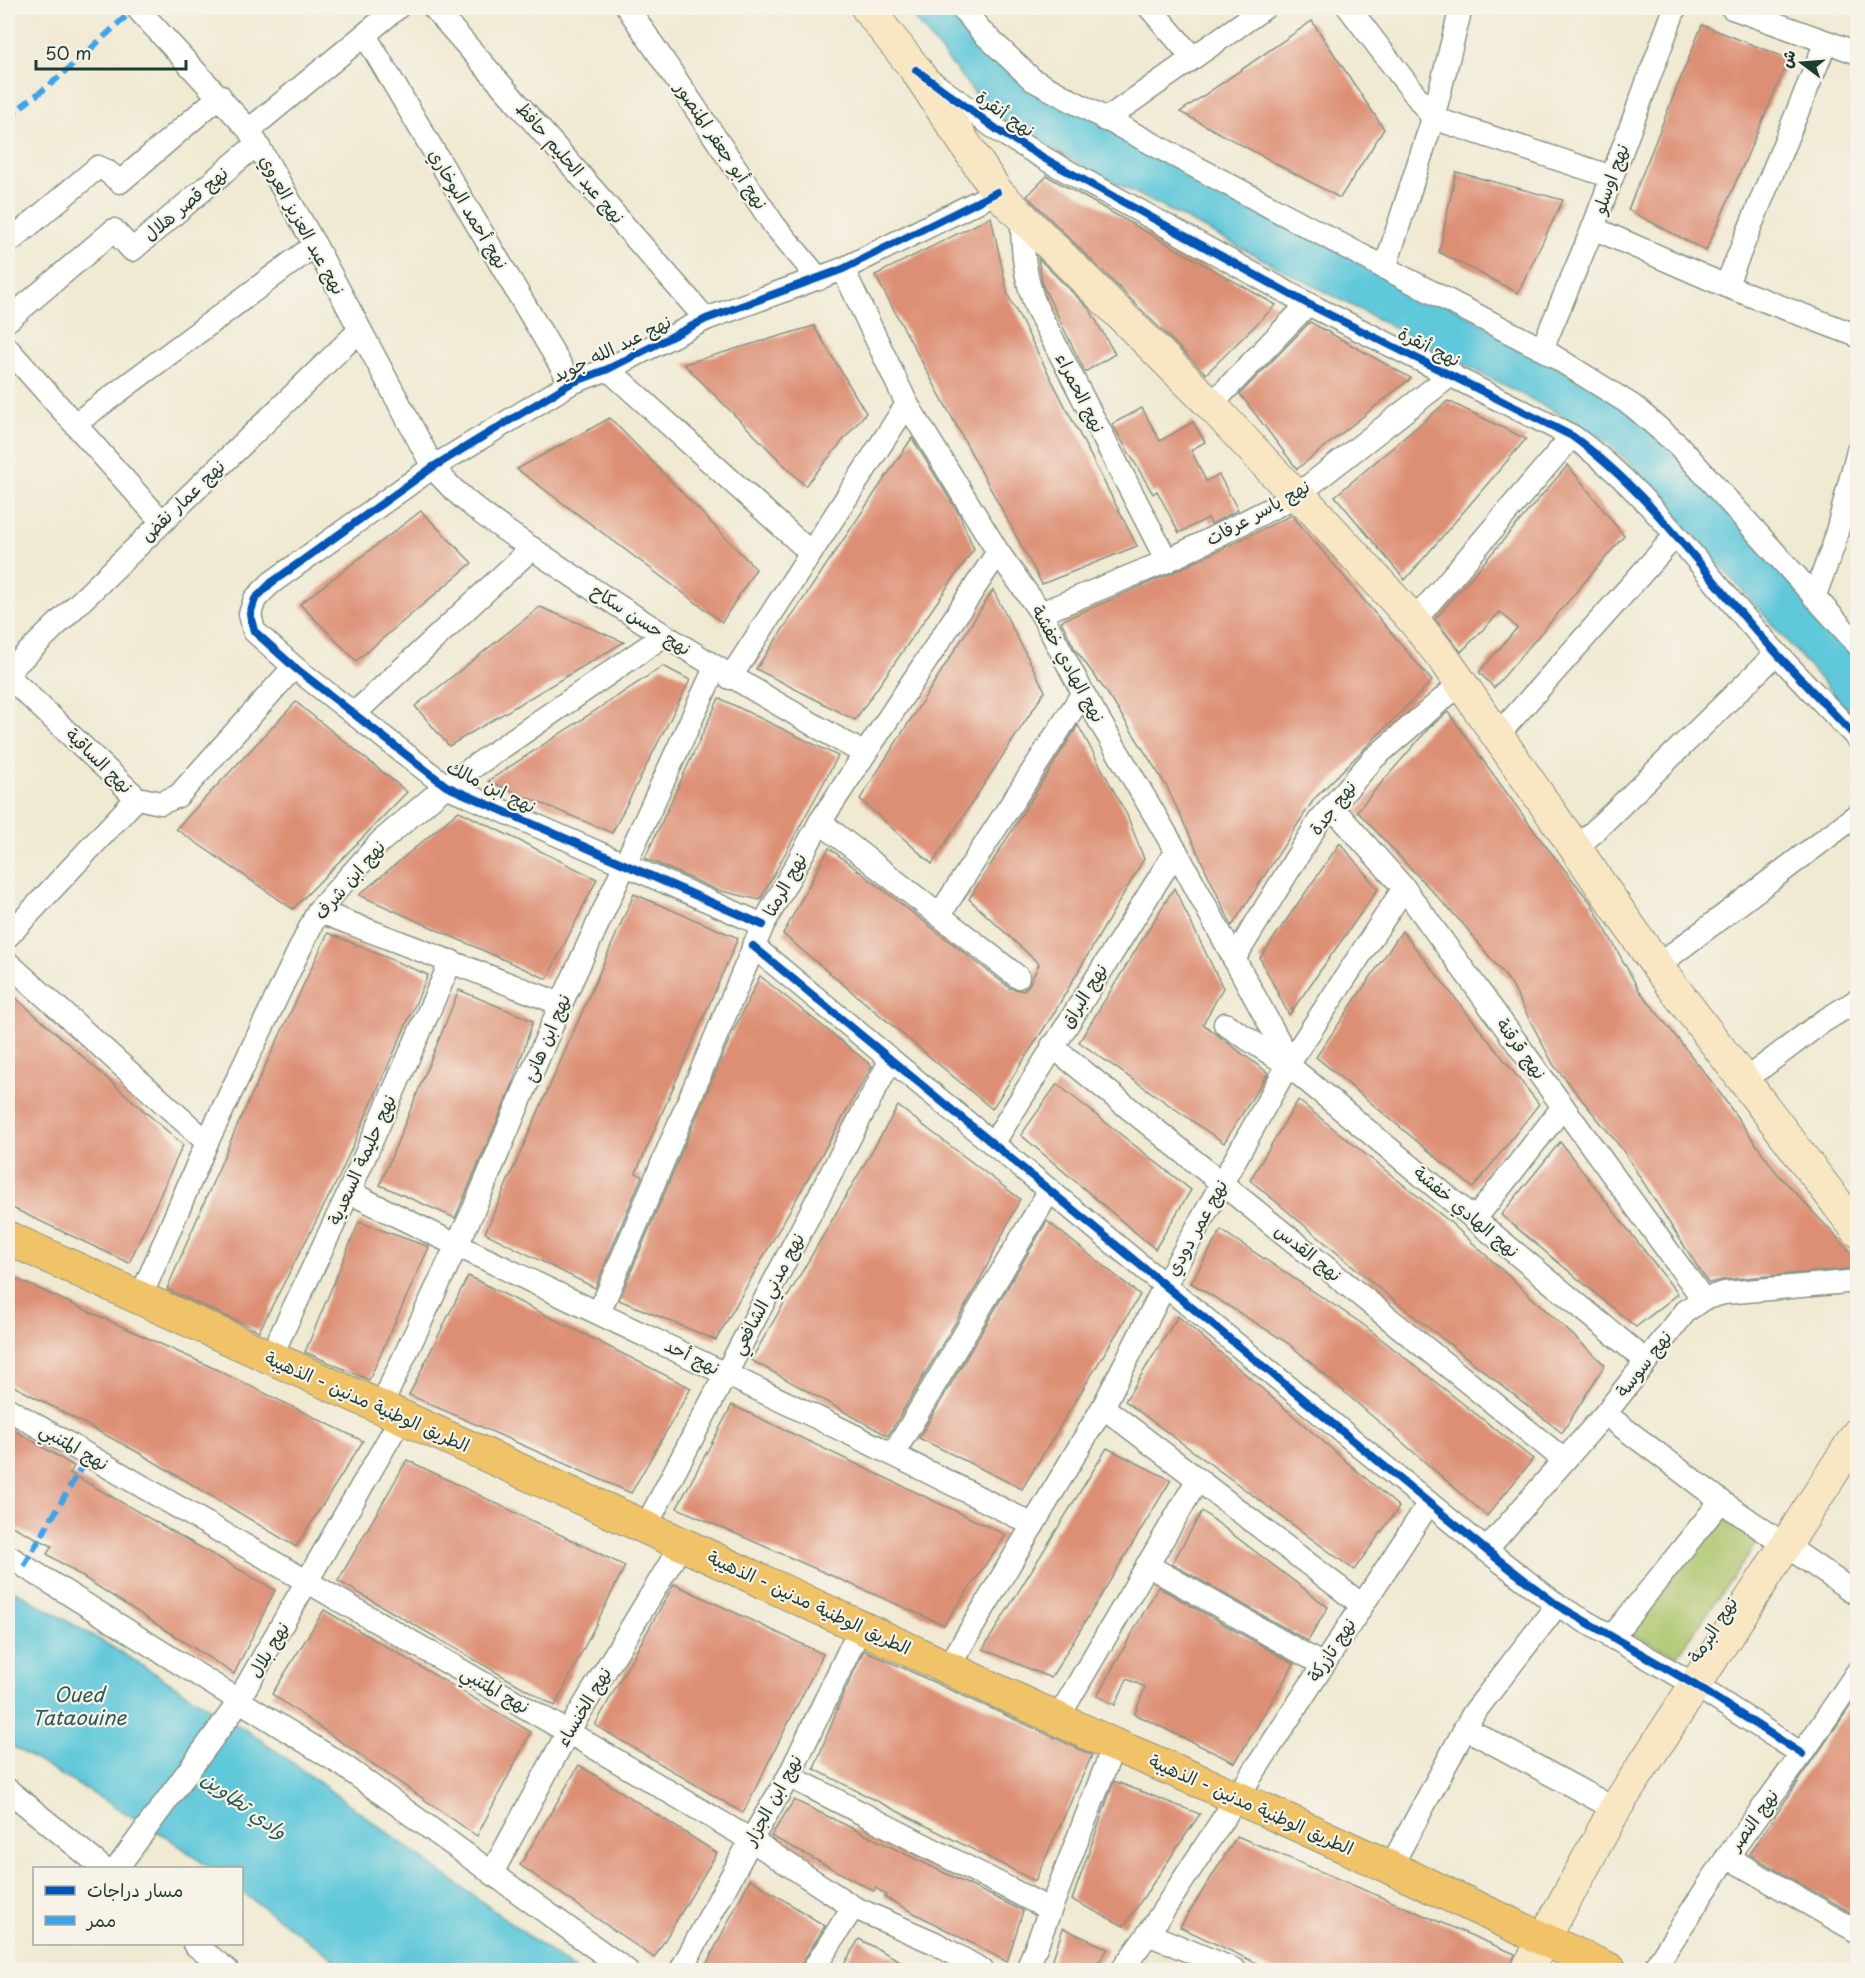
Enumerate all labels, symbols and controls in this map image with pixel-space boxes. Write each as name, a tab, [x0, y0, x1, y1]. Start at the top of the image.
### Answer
scale bar	[36, 33, 186, 71]
north arrow	[1772, 33, 1832, 93]
text: 50 m	[45, 39, 92, 66]
text: ش	[1773, 47, 1801, 70]
street label: نهج أبو جعفر المنصور	[668, 74, 775, 215]
street label: نهج أنقرة	[971, 83, 1041, 143]
street label: نهج عبد الحليم حافظ	[509, 95, 632, 230]
street label: نهج اوسلو	[1584, 140, 1635, 218]
street label: نهج أحمد البوخاري	[422, 143, 516, 274]
street label: نهج عبد العزيز العروي	[253, 149, 353, 300]
street label: نهج قصر هلال	[137, 159, 233, 247]
street label: نهج عبد الله جويد	[547, 307, 675, 388]
street label: نهج أنقرة	[1394, 319, 1466, 372]
street label: نهج الحمراء	[1050, 348, 1113, 437]
street label: نهج عمار نقض	[134, 452, 230, 547]
street label: نهج ياسر عرفات	[1200, 472, 1314, 551]
street label: نهج حسن سكاح	[587, 576, 697, 661]
street label: نهج الهادي خفشة	[1025, 600, 1113, 727]
street label: نهج الساقية	[60, 721, 140, 799]
street label: نهج ابن مالك	[442, 752, 541, 819]
street label: نهج جدة	[1302, 774, 1362, 840]
street label: نهج ابن شرف	[307, 833, 391, 925]
street label: نهج الرمثا	[755, 847, 812, 921]
street label: نهج البراق	[1052, 958, 1113, 1033]
street label: نهج ابن هانئ	[515, 989, 576, 1086]
street label: نهج قرقنة	[1491, 1012, 1554, 1084]
street label: نهج حليمة السعدية	[320, 1090, 401, 1229]
street label: نهج الهادي خفشة	[1408, 1159, 1526, 1264]
street label: نهج عمر دودي	[1158, 1174, 1234, 1281]
street label: نهج القدس	[1270, 1216, 1348, 1287]
street label: نهج مدني الشافعي	[723, 1228, 814, 1361]
street label: نهج سوسة	[1608, 1324, 1678, 1402]
street label: نهج أحد	[660, 1331, 725, 1381]
street label: الطريق الوطنية مدنين - الذهيبة	[261, 1343, 474, 1458]
street label: نهج المتنبي	[33, 1415, 114, 1480]
street label: الطريق الوطنية مدنين - الذهيبة	[704, 1543, 916, 1661]
street label: نهج البرمة	[1680, 1591, 1743, 1668]
street label: نهج تازركة	[1300, 1612, 1361, 1686]
street label: نهج بلال	[240, 1616, 295, 1682]
street label: نهج المتنبي	[454, 1658, 535, 1723]
street label: نهج الخنساء	[548, 1661, 617, 1751]
water label: Oued Tataouine	[32, 1679, 127, 1732]
street label: الطريق الوطنية مدنين - الذهيبة	[1145, 1746, 1358, 1861]
street label: نهج ابن الجزار	[735, 1749, 808, 1851]
water label: وادي تطاوين	[195, 1763, 294, 1847]
street label: نهج النصر	[1720, 1783, 1784, 1857]
legend	[33, 1867, 243, 1945]
text: مسار دراجات	[87, 1876, 183, 1903]
text: ممر	[85, 1906, 116, 1933]

